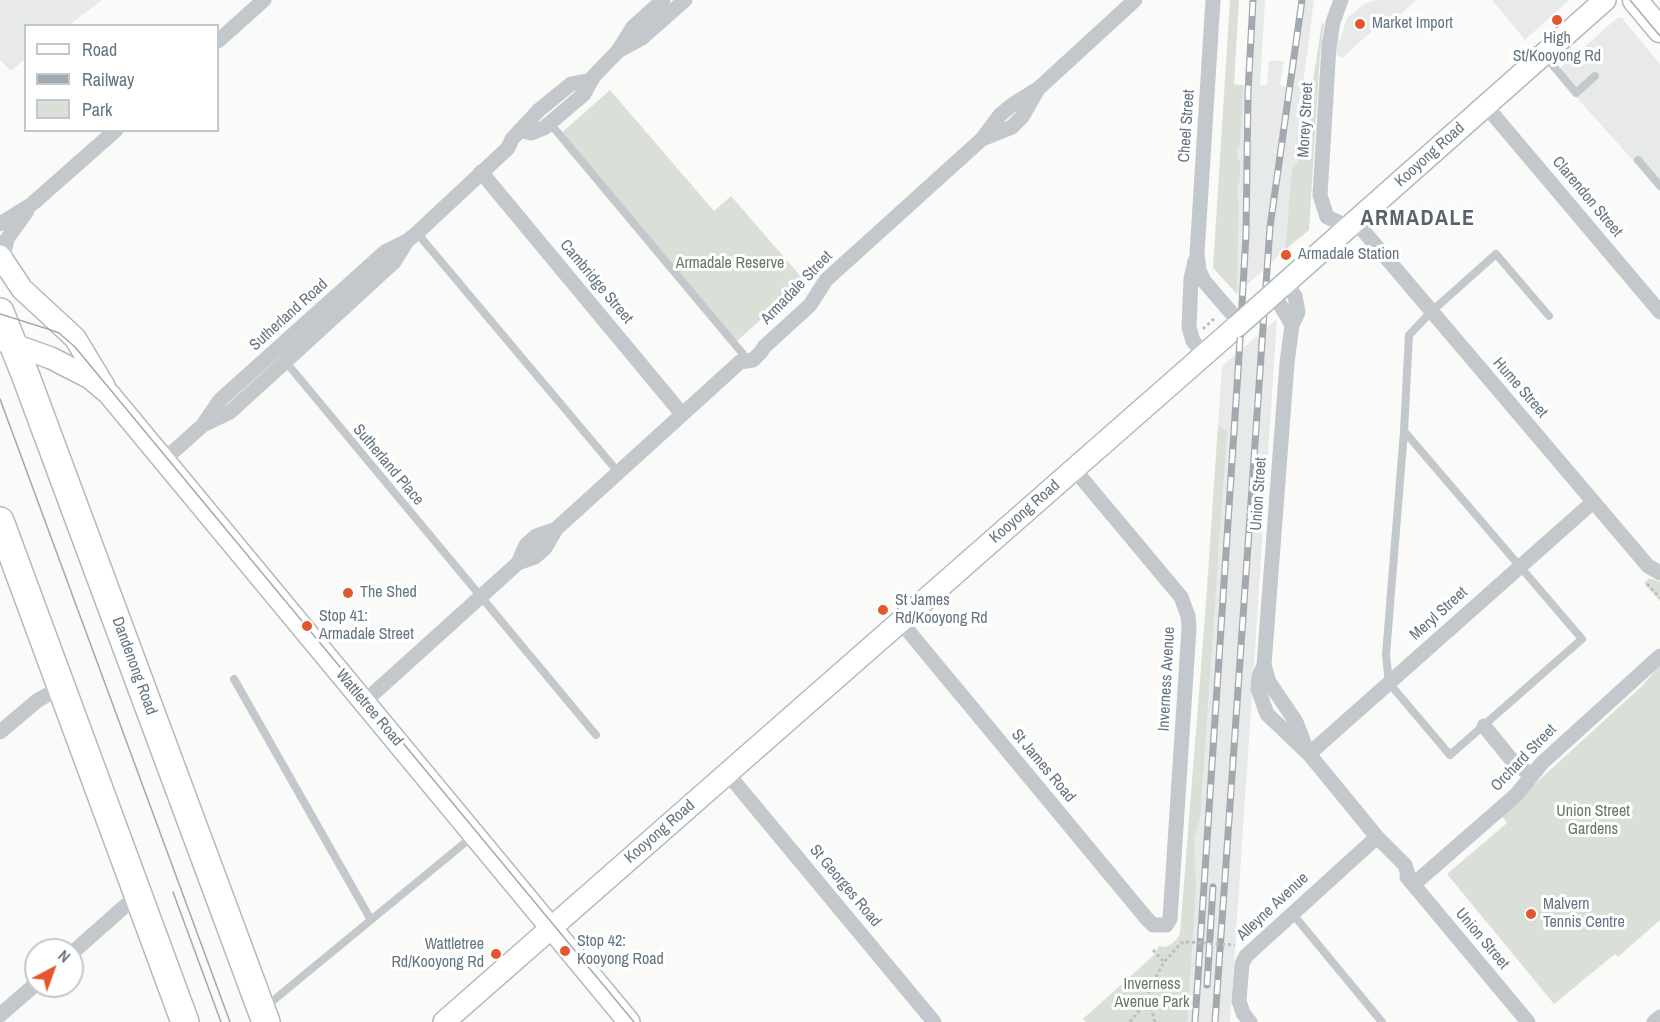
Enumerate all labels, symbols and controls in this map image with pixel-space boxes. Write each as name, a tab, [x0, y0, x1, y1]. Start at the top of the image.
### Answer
marker: High St/Kooyong Rd	[1550, 13, 1564, 27]
place label: Market Import	[1372, 14, 1453, 34]
marker: Market Import	[1353, 17, 1367, 31]
legend	[24, 24, 219, 132]
place label: High St/Kooyong Rd	[1513, 29, 1601, 67]
text: Road	[82, 37, 117, 62]
text: Railway	[82, 67, 135, 92]
street label: Morey Street	[1294, 82, 1318, 158]
street label: Cheel Street	[1175, 89, 1199, 163]
text: Park	[82, 97, 112, 122]
street label: Kooyong Road	[1391, 119, 1469, 191]
street label: Clarendon Street	[1548, 153, 1626, 241]
district label: ARMADALE	[1360, 206, 1476, 232]
street label: Cambridge Street	[555, 236, 637, 328]
place label: Armadale Station	[1298, 245, 1399, 265]
street label: Armadale Street	[757, 247, 837, 329]
marker: Armadale Station	[1279, 248, 1293, 262]
park label: Armadale Reserve	[676, 254, 784, 274]
street label: Sutherland Road	[246, 275, 332, 355]
street label: Hume Street	[1489, 354, 1551, 422]
street label: Sutherland Place	[349, 421, 427, 509]
street label: Union Street	[1247, 457, 1271, 531]
street label: Kooyong Road	[986, 476, 1064, 548]
place label: The Shed	[360, 583, 417, 603]
street label: Meryl Street	[1406, 583, 1472, 645]
marker: The Shed	[341, 586, 355, 600]
place label: St James Rd/Kooyong Rd	[895, 591, 988, 629]
marker: St James Rd/Kooyong Rd	[876, 603, 890, 617]
place label: Stop 41: Armadale Street	[319, 607, 414, 645]
street label: Dandenong Road	[107, 614, 161, 718]
marker: Stop 41: Armadale Street	[300, 619, 314, 633]
street label: Inverness Avenue	[1155, 626, 1179, 732]
street label: Wattletree Road	[331, 666, 407, 750]
street label: Orchard Street	[1487, 720, 1561, 796]
street label: St James Road	[1007, 725, 1079, 807]
street label: Kooyong Road	[621, 796, 699, 868]
park label: Union Street Gardens	[1556, 802, 1630, 840]
street label: St Georges Road	[805, 841, 885, 931]
street label: Alleyne Avenue	[1233, 869, 1313, 945]
place label: Malvern Tennis Centre	[1543, 895, 1625, 933]
street label: Union Street	[1451, 905, 1513, 973]
marker: Malvern Tennis Centre	[1524, 907, 1538, 921]
place label: Stop 42: Kooyong Road	[577, 932, 664, 970]
place label: Wattletree Rd/Kooyong Rd	[391, 935, 484, 973]
north arrow	[24, 938, 84, 998]
marker: Stop 42: Kooyong Road	[558, 944, 572, 958]
text: N	[54, 945, 75, 967]
marker: Wattletree Rd/Kooyong Rd	[489, 947, 503, 961]
park label: Inverness Avenue Park	[1115, 975, 1189, 1013]

